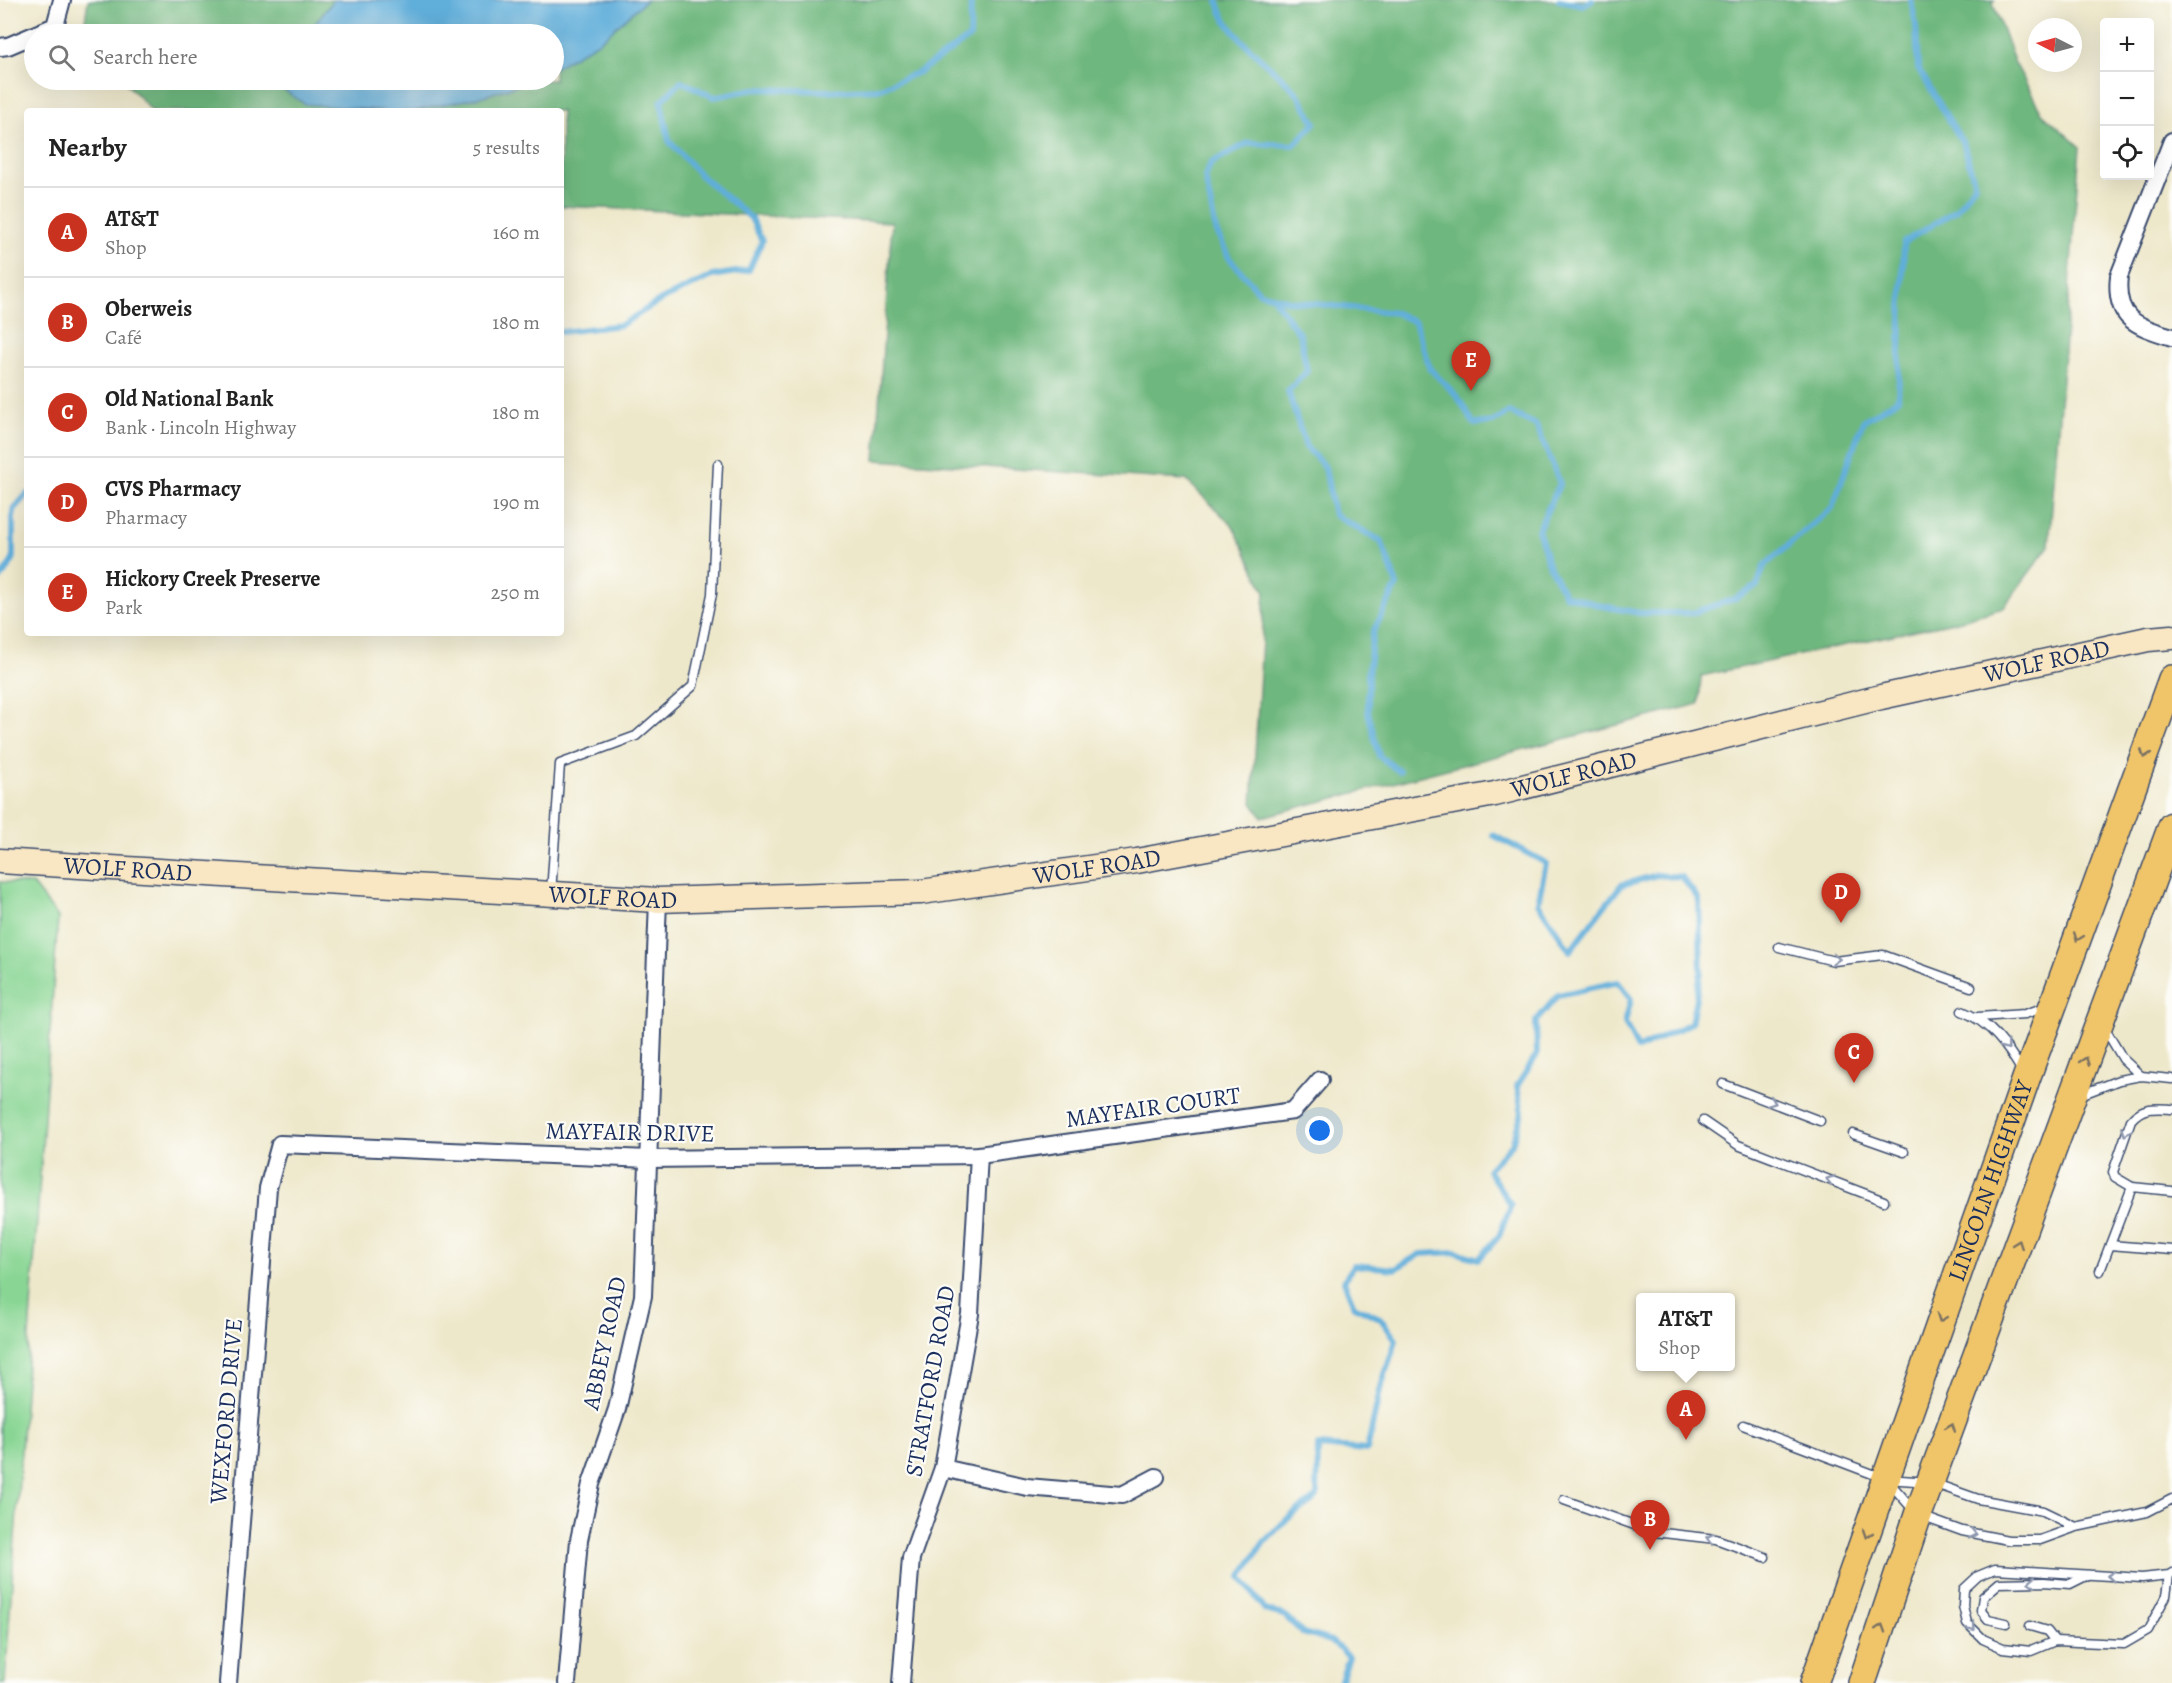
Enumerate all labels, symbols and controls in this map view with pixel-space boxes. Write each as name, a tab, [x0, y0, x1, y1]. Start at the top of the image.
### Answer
north arrow	[2028, 18, 2082, 72]
map controls	[2100, 18, 2154, 180]
button: +	[2100, 18, 2154, 72]
search box	[24, 24, 564, 90]
icon: search	[45, 41, 78, 74]
text: Search here	[93, 42, 198, 72]
button: −	[2100, 72, 2154, 126]
button: locate	[2100, 126, 2154, 180]
text: Nearby	[48, 130, 127, 165]
text: 5 results	[473, 134, 540, 161]
text: AT&T	[105, 204, 159, 234]
text: A	[61, 219, 74, 246]
text: 160 m	[493, 219, 540, 246]
text: Shop	[105, 234, 147, 261]
text: Oberweis	[105, 294, 192, 324]
text: B	[61, 309, 74, 336]
text: 180 m	[492, 309, 540, 336]
text: Café	[105, 324, 142, 351]
pin: E	[1452, 342, 1490, 391]
text: Old National Bank	[105, 384, 273, 414]
text: C	[61, 399, 74, 426]
text: 180 m	[492, 399, 540, 426]
text: Bank · Lincoln Highway	[105, 414, 296, 441]
text: CVS Pharmacy	[105, 474, 241, 504]
text: D	[61, 489, 74, 516]
text: 190 m	[493, 489, 540, 516]
text: Pharmacy	[105, 504, 187, 531]
text: Hickory Creek Preserve	[105, 564, 321, 594]
text: E	[62, 579, 73, 606]
text: 250 m	[491, 579, 540, 606]
text: Park	[105, 594, 143, 621]
street label: WOLF ROAD	[1979, 632, 2113, 691]
street label: WOLF ROAD	[1507, 743, 1640, 806]
one-way arrow	[2139, 748, 2152, 759]
street label: WOLF ROAD	[1030, 841, 1163, 892]
street label: WOLF ROAD	[62, 849, 193, 889]
pin: D	[1822, 874, 1860, 923]
street label: WOLF ROAD	[547, 878, 678, 916]
one-way arrow	[2072, 931, 2085, 942]
one-way arrow	[1832, 953, 1841, 966]
pin: C	[1834, 1034, 1874, 1083]
one-way arrow	[1998, 1039, 2009, 1050]
one-way arrow	[2078, 1056, 2090, 1067]
street label: LINCOLN HIGHWAY	[1940, 1075, 2041, 1286]
street label: MAYFAIR COURT	[1064, 1079, 1242, 1135]
one-way arrow	[1766, 1095, 1777, 1108]
street label: MAYFAIR DRIVE	[545, 1115, 715, 1149]
your location	[1305, 1116, 1334, 1145]
one-way arrow	[2121, 1126, 2134, 1137]
one-way arrow	[1825, 1175, 1836, 1188]
one-way arrow	[2010, 1239, 2023, 1250]
street label: ABBEY ROAD	[574, 1273, 634, 1414]
street label: STRATFORD ROAD	[897, 1283, 963, 1479]
popup	[1636, 1293, 1735, 1371]
text: AT&T	[1659, 1304, 1712, 1334]
one-way arrow	[1936, 1312, 1949, 1323]
street label: WEXFORD DRIVE	[202, 1317, 250, 1506]
text: Shop	[1659, 1334, 1700, 1361]
pin: A	[1666, 1390, 1706, 1440]
one-way arrow	[1943, 1422, 1956, 1433]
pin: B	[1630, 1500, 1670, 1550]
one-way arrow	[1968, 1527, 1978, 1540]
one-way arrow	[1861, 1528, 1874, 1539]
one-way arrow	[1706, 1532, 1716, 1545]
one-way arrow	[2107, 1570, 2116, 1583]
one-way arrow	[2027, 1576, 2036, 1588]
one-way arrow	[1965, 1621, 1976, 1632]
one-way arrow	[1873, 1623, 1886, 1633]

